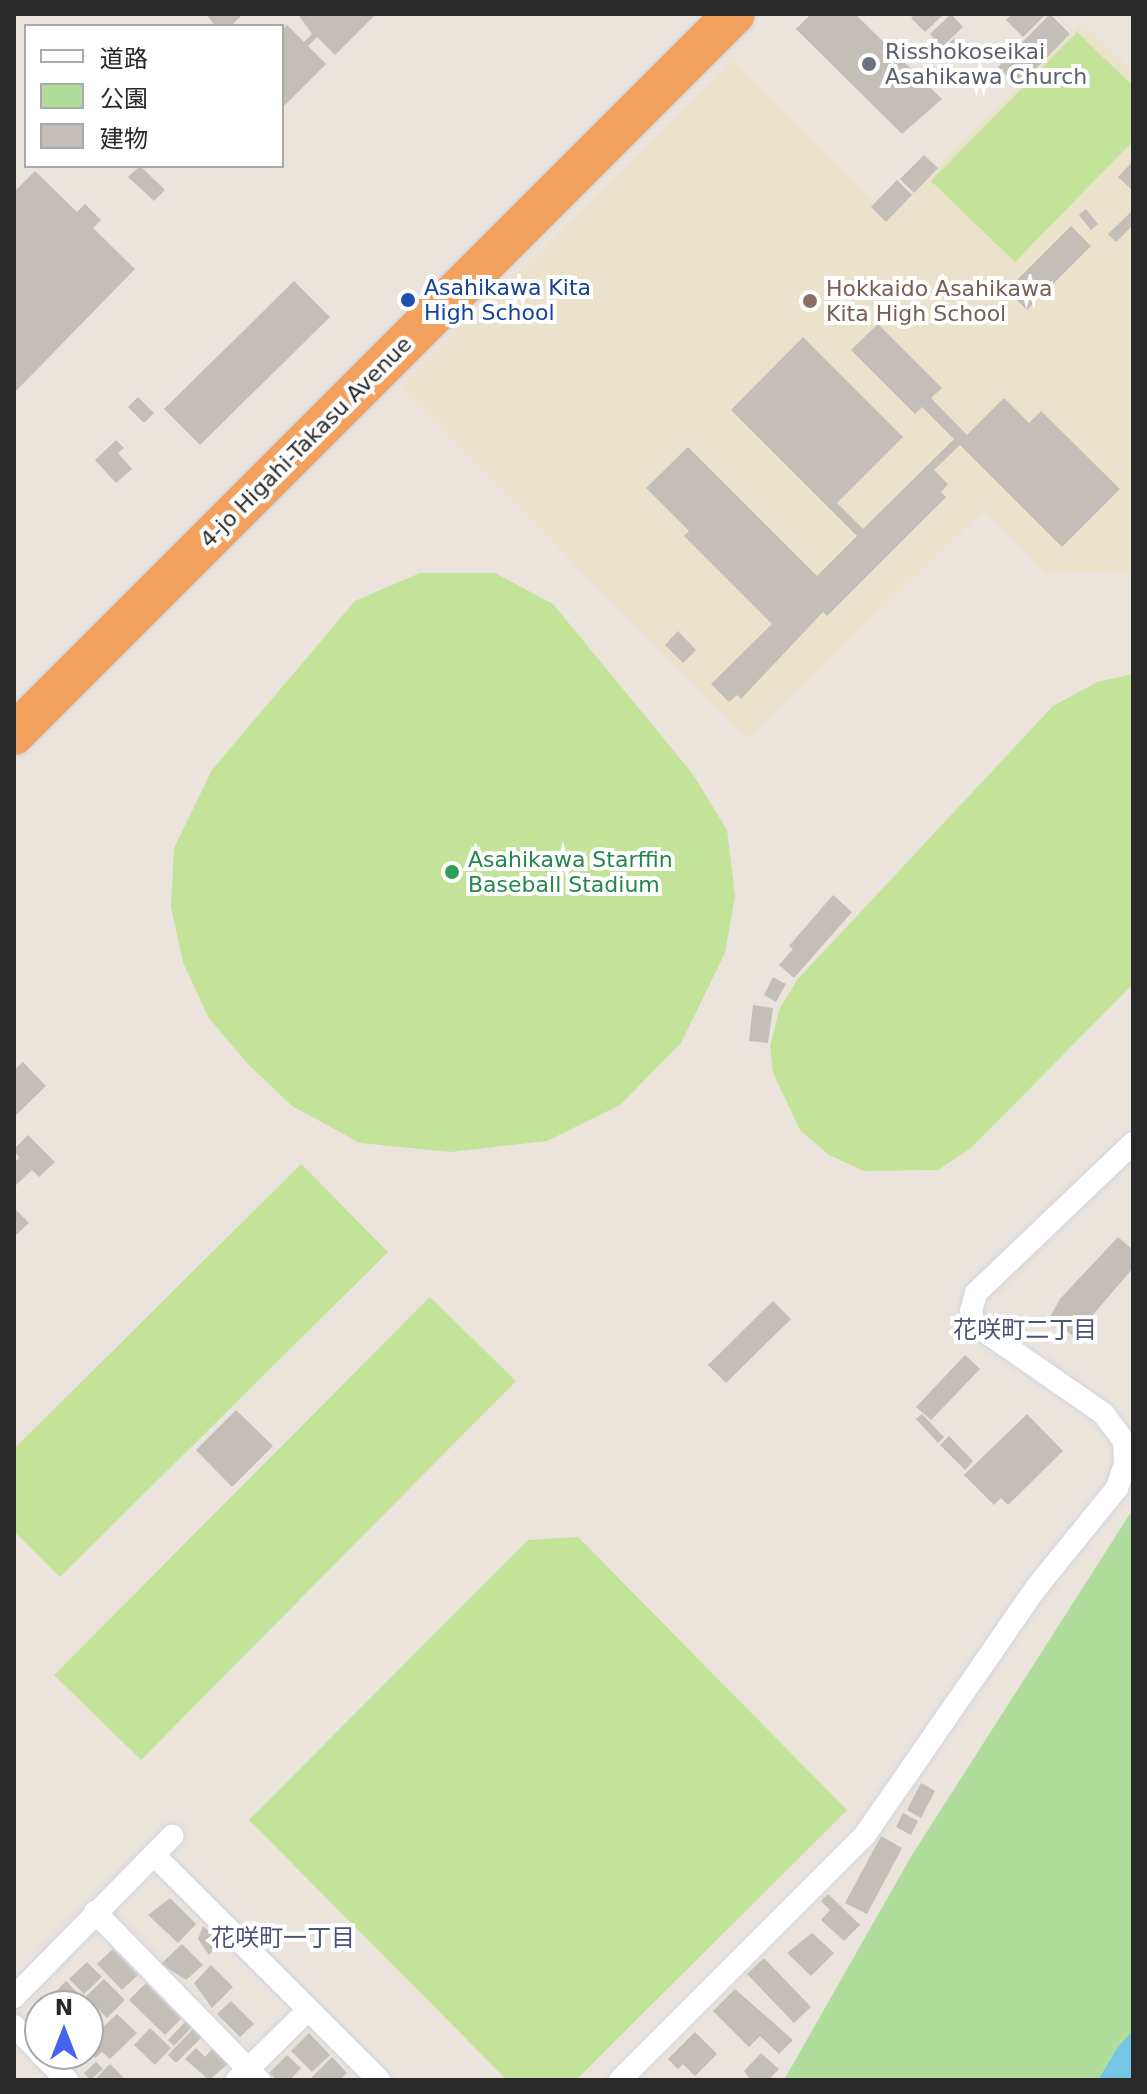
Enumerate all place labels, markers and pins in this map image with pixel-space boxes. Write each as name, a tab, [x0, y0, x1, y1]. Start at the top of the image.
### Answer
place label: Risshokoseikai Asahikawa Church	[885, 38, 1087, 90]
marker: Risshokoseikai Asahikawa Church	[860, 55, 878, 73]
place label: Asahikawa Kita High School	[424, 274, 591, 326]
place label: Hokkaido Asahikawa Kita High School	[826, 275, 1052, 326]
marker: Asahikawa Kita High School	[399, 291, 417, 309]
marker: Hokkaido Asahikawa Kita High School	[801, 292, 819, 310]
place label: Asahikawa Starffin Baseball Stadium	[468, 846, 673, 898]
marker: Asahikawa Starffin Baseball Stadium	[443, 863, 461, 881]

